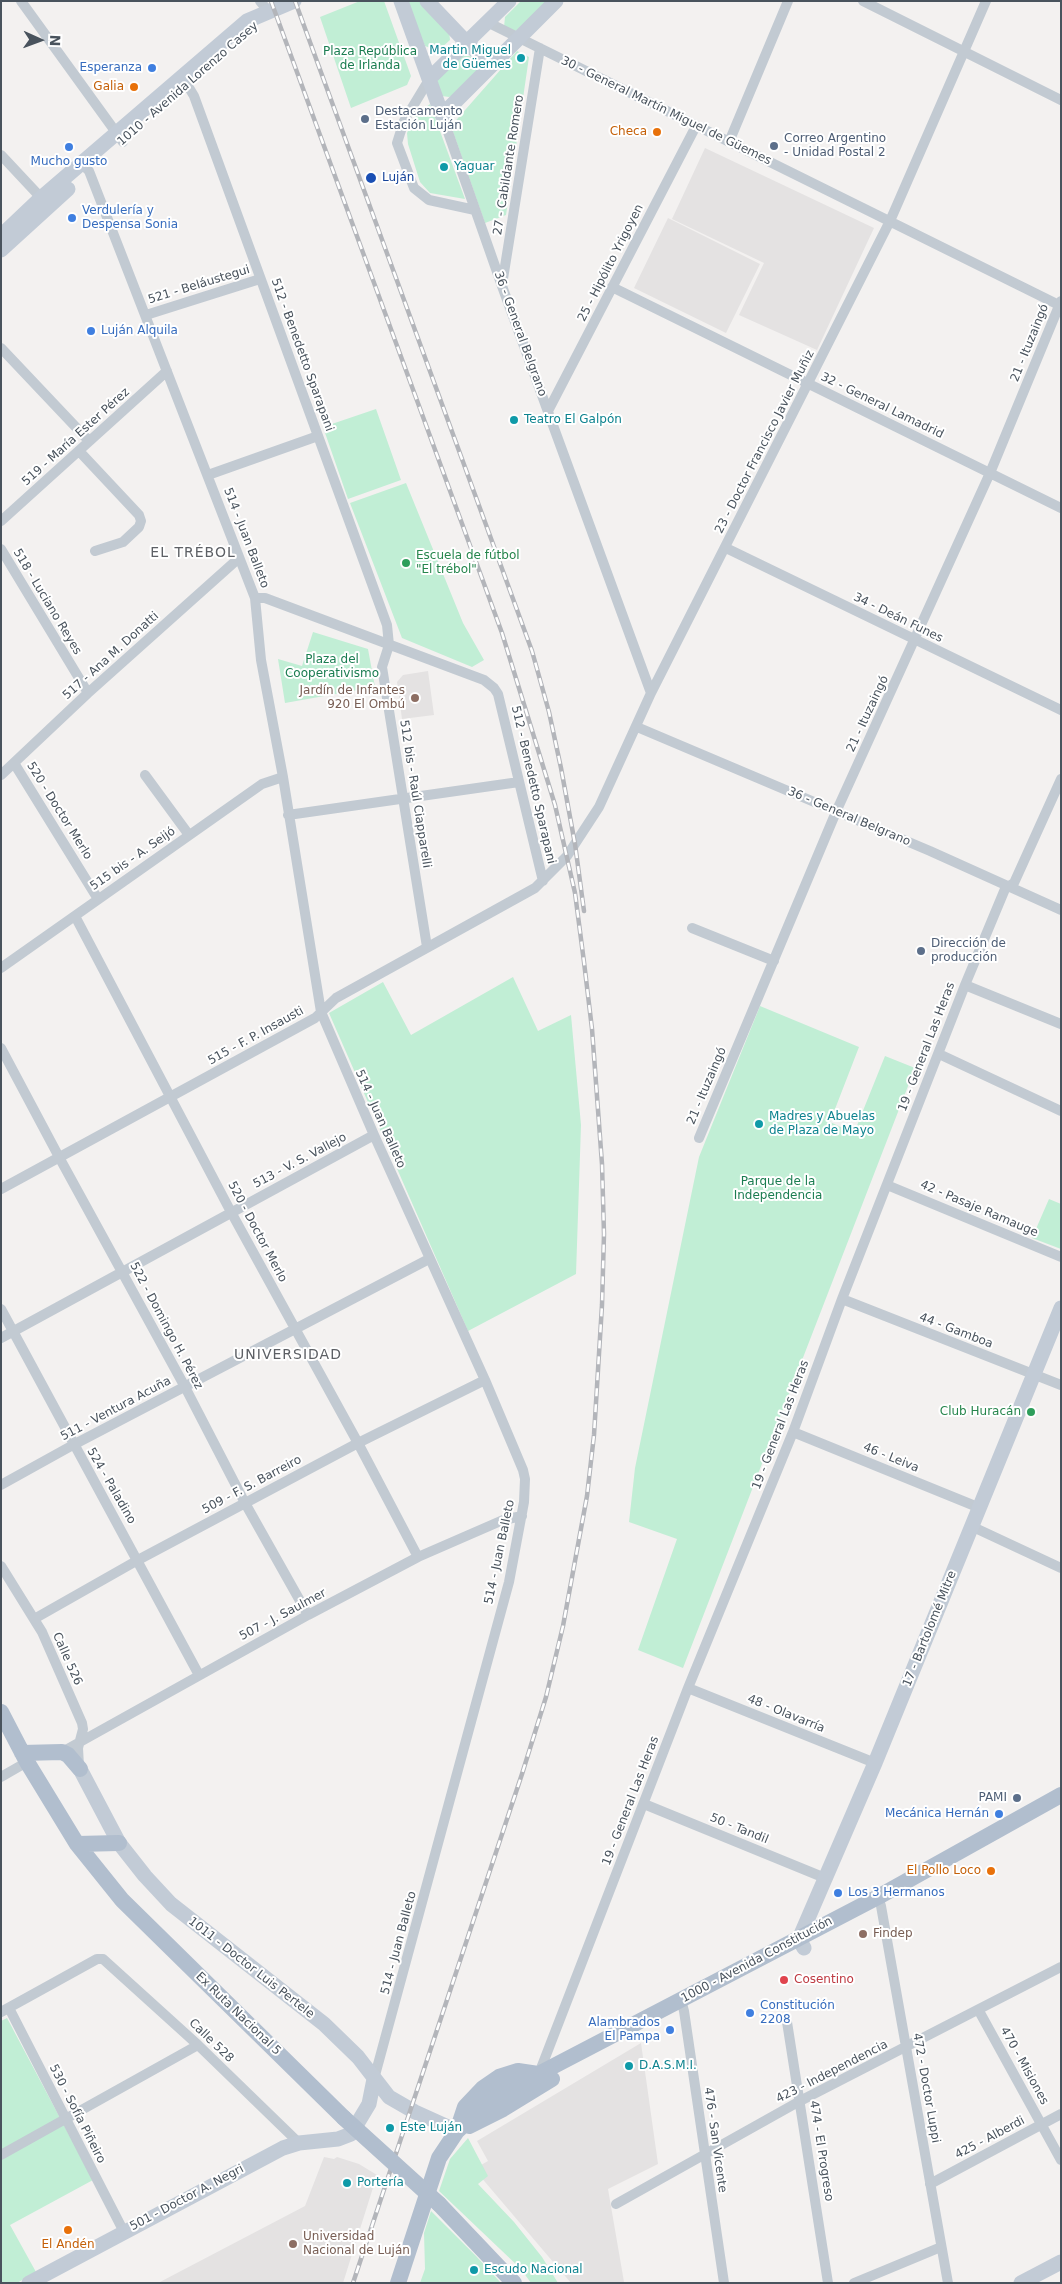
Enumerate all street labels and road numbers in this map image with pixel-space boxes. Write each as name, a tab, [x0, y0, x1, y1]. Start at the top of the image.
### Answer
street label: 1010 - Avenida Lorenzo Casey	[115, 19, 261, 149]
street label: 30 - General Martín Miguel de Güemes	[558, 54, 774, 168]
street label: 27 - Cabildante Romero	[491, 94, 527, 236]
street label: 25 - Hipólito Yrigoyen	[575, 202, 647, 324]
street label: 521 - Beláustegui	[146, 263, 252, 307]
street label: 36 - General Belgrano	[491, 269, 549, 399]
street label: 512 - Benedetto Sparapani	[268, 277, 336, 433]
street label: 21 - Ituzaingó	[1008, 302, 1052, 384]
street label: 23 - Doctor Francisco Javier Muñiz	[712, 348, 818, 536]
street label: 32 - General Lamadrid	[818, 370, 946, 442]
street label: 519 - María Ester Pérez	[19, 385, 133, 489]
street label: 514 - Juan Balleto	[220, 486, 272, 590]
street label: 518 - Luciano Reyes	[10, 546, 84, 658]
street label: 34 - Deán Funes	[851, 590, 945, 646]
street label: 517 - Ana M. Donatti	[60, 609, 162, 703]
street label: 21 - Ituzaingó	[844, 674, 892, 754]
street label: 512 - Benedetto Sparapani	[508, 705, 558, 865]
street label: 512 bis - Raúl Ciapparelli	[396, 719, 434, 869]
street label: 520 - Doctor Merlo	[23, 760, 95, 862]
street label: 36 - General Belgrano	[785, 785, 913, 849]
street label: 515 bis - A. Seijó	[88, 824, 178, 894]
street label: 19 - General Las Heras	[896, 980, 958, 1114]
street label: 515 - F. P. Insausti	[206, 1004, 306, 1068]
street label: 21 - Ituzaingó	[684, 1045, 730, 1127]
street label: 514 - Juan Balleto	[352, 1067, 408, 1171]
street label: 513 - V. S. Vallejo	[251, 1130, 349, 1192]
street label: 42 - Pasaje Ramauge	[918, 1178, 1040, 1240]
street label: 520 - Doctor Merlo	[224, 1179, 290, 1285]
street label: 522 - Domingo H. Pérez	[126, 1260, 206, 1392]
street label: 44 - Gamboa	[917, 1310, 995, 1352]
street label: 19 - General Las Heras	[750, 1358, 812, 1492]
street label: 511 - Ventura Acuña	[58, 1374, 174, 1444]
street label: 46 - Leiva	[861, 1440, 921, 1476]
street label: 524 - Paladino	[83, 1445, 139, 1527]
street label: 509 - F. S. Barreiro	[200, 1453, 304, 1517]
street label: 514 - Juan Balleto	[482, 1498, 518, 1606]
street label: 17 - Bartolomé Mitre	[900, 1569, 960, 1689]
street label: 507 - J. Saulmer	[237, 1586, 329, 1644]
street label: Calle 526	[49, 1630, 85, 1688]
street label: 48 - Olavarría	[745, 1692, 827, 1736]
street label: 19 - General Las Heras	[600, 1734, 662, 1868]
street label: 50 - Tandil	[708, 1811, 770, 1847]
street label: 514 - Juan Balleto	[378, 1890, 420, 1996]
street label: 1011 - Doctor Luis Pertele	[185, 1914, 317, 2022]
street label: 1000 - Avenida Constitución	[679, 1914, 835, 2006]
street label: Ex Ruta Nacional 5	[192, 1970, 284, 2058]
street label: Calle 528	[186, 2016, 236, 2066]
street label: 470 - Misiones	[997, 2025, 1051, 2107]
street label: 472 - Doctor Luppi	[909, 2032, 943, 2144]
street label: 423 - Independencia	[774, 2038, 890, 2106]
street label: 530 - Sofía Piñeiro	[46, 2062, 108, 2166]
street label: 476 - San Vicente	[700, 2086, 730, 2194]
street label: 474 - El Progreso	[806, 2100, 836, 2202]
street label: 425 - Alberdi	[953, 2114, 1027, 2162]
street label: 501 - Doctor A. Negri	[128, 2162, 246, 2234]

